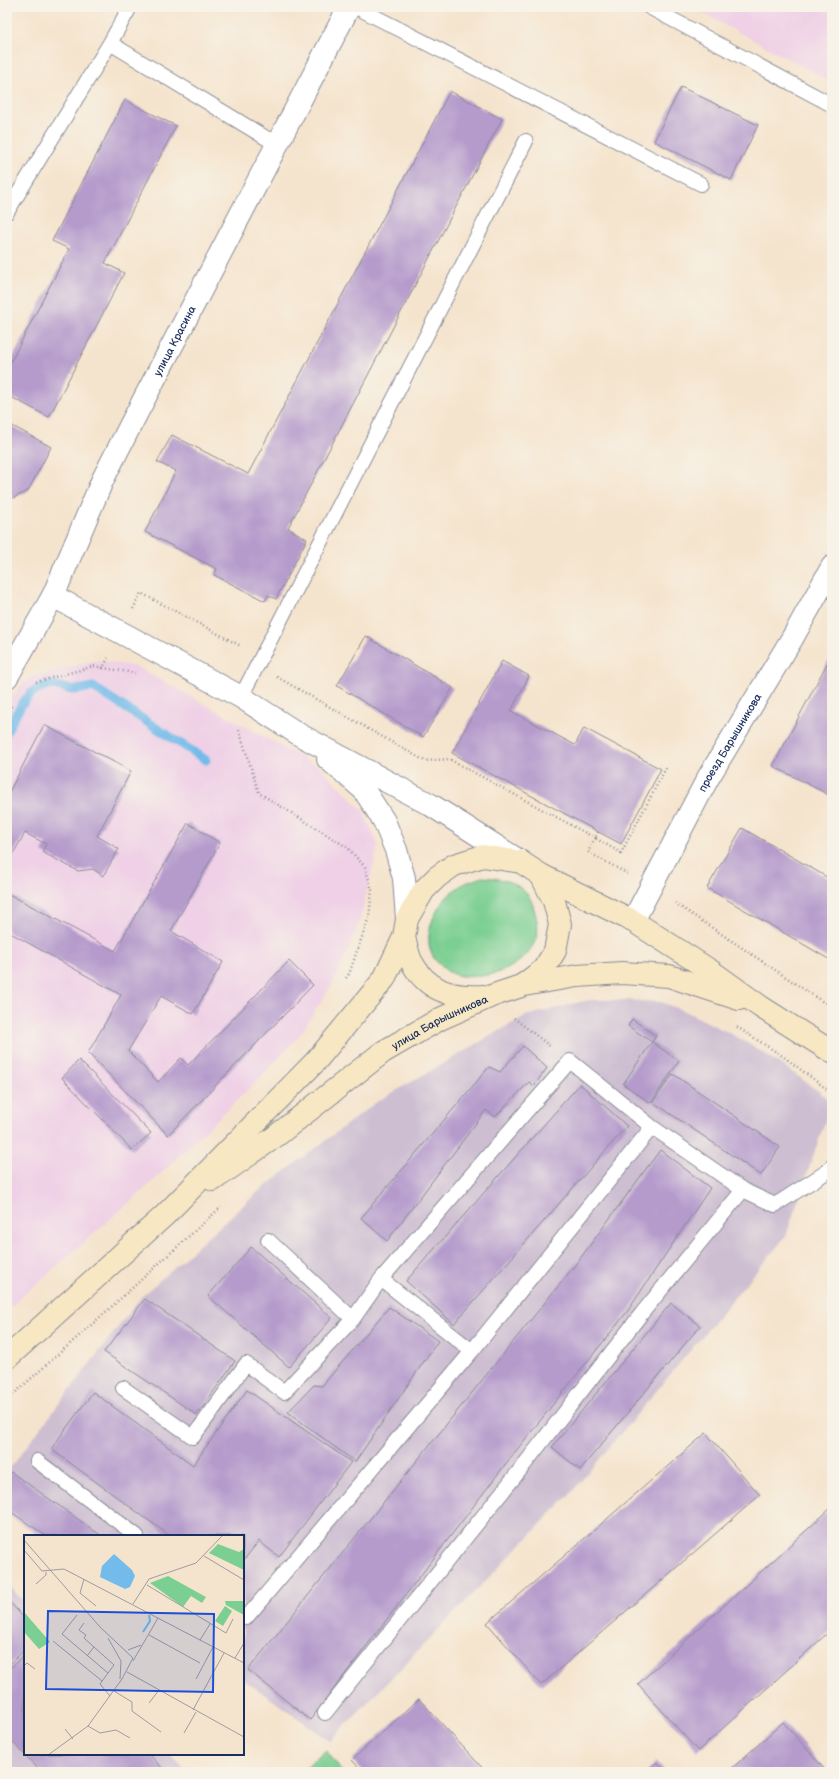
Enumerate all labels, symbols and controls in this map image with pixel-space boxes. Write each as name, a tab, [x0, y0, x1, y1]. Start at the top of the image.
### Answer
street label: улица Красина	[151, 303, 198, 378]
street label: проезд Барышникова	[695, 691, 764, 794]
street label: улица Барышникова	[389, 992, 490, 1052]
inset map	[24, 1535, 244, 1755]

